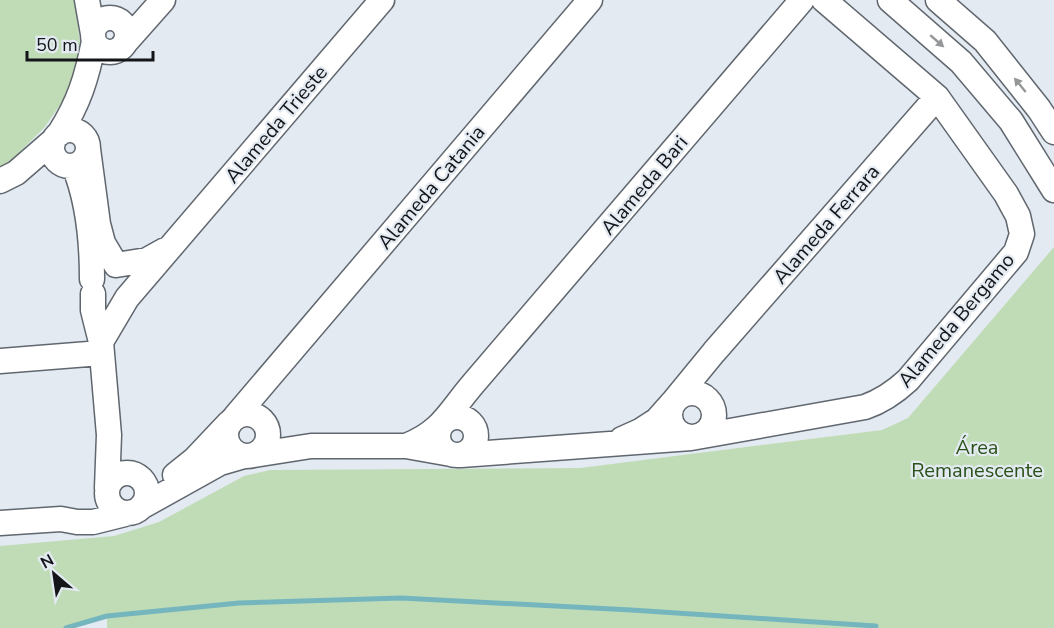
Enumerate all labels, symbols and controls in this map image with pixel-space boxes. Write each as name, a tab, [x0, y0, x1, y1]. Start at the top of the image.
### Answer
scale bar	[27, 24, 153, 62]
text: 50 m	[36, 33, 78, 57]
one-way arrow	[929, 34, 944, 47]
street label: Alameda Trieste	[219, 60, 334, 189]
one-way arrow	[1013, 77, 1026, 93]
street label: Alameda Catania	[371, 120, 491, 255]
street label: Alameda Bari	[595, 130, 694, 241]
street label: Alameda Ferrara	[767, 159, 886, 290]
street label: Alameda Bergamo	[892, 247, 1021, 393]
park label: Área Remanescente	[911, 434, 1043, 484]
north arrow	[24, 544, 84, 604]
text: N	[37, 549, 58, 574]

